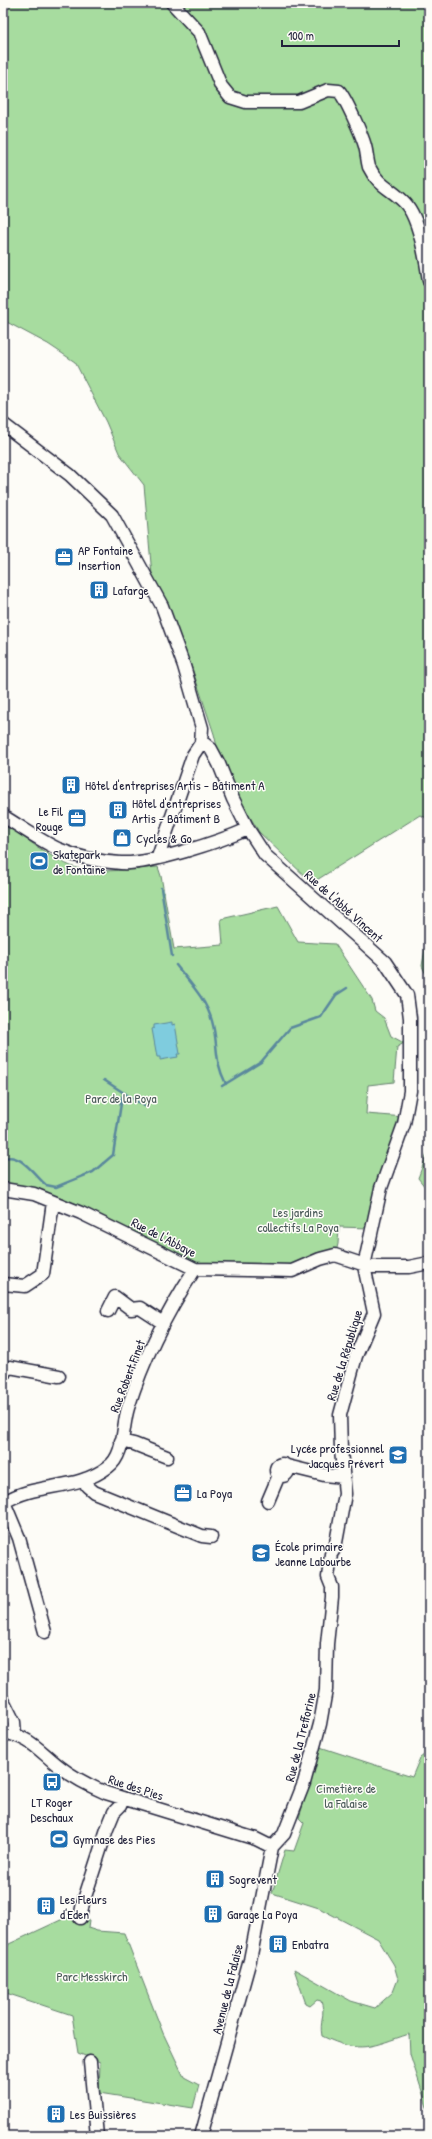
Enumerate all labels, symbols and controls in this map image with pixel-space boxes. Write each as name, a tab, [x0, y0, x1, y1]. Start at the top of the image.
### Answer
scale bar	[282, 22, 399, 48]
text: 100 m	[288, 27, 314, 44]
place label: AP Fontaine Insertion	[78, 541, 133, 574]
office icon: AP Fontaine Insertion	[53, 546, 75, 568]
building icon: Lafarge	[88, 579, 110, 601]
place label: Lafarge	[113, 581, 149, 599]
building icon: Hôtel d'entreprises Artis - Bâtiment A	[60, 774, 82, 796]
place label: Hôtel d'entreprises Artis - Bâtiment A	[85, 776, 265, 794]
place label: Hôtel d'entreprises Artis - Bâtiment B	[132, 794, 221, 827]
building icon: Hôtel d'entreprises Artis - Bâtiment B	[107, 799, 129, 821]
place label: Le Fil Rouge	[36, 802, 64, 835]
office icon: Le Fil Rouge	[66, 807, 88, 829]
shop icon: Cycles & Go	[111, 827, 133, 849]
place label: Cycles & Go	[136, 829, 192, 847]
place label: Skatepark de Fontaine	[53, 845, 106, 878]
sports icon: Skatepark de Fontaine	[28, 850, 50, 872]
street label: Rue de l'Abbé Vincent	[301, 866, 388, 946]
park label: Parc de la Poya	[85, 1089, 157, 1107]
park label: Les jardins collectifs La Poya	[257, 1203, 339, 1236]
street label: Rue de l'Abbaye	[128, 1213, 200, 1261]
street label: Rue de la République	[322, 1307, 366, 1403]
street label: Rue Robert Finet	[105, 1336, 149, 1415]
place label: Lycée professionnel Jacques Prévert	[291, 1439, 385, 1472]
school or university icon: Lycée professionnel Jacques Prévert	[387, 1444, 409, 1466]
office icon: La Poya	[172, 1482, 194, 1504]
place label: La Poya	[197, 1484, 232, 1502]
place label: École primaire Jeanne Labourbe	[275, 1537, 351, 1570]
school or university icon: École primaire Jeanne Labourbe	[250, 1542, 272, 1564]
street label: Rue de la Trefforine	[280, 1691, 320, 1783]
street label: Rue des Pies	[106, 1770, 166, 1804]
bus stop icon: LT Roger Deschaux	[41, 1771, 63, 1793]
park label: Cimetière de la Falaise	[316, 1779, 376, 1812]
place label: LT Roger Deschaux	[31, 1793, 74, 1826]
sports icon: Gymnase des Pies	[48, 1828, 70, 1850]
place label: Gymnase des Pies	[73, 1830, 155, 1848]
building icon: Sogrevent	[204, 1868, 226, 1890]
place label: Sogrevent	[229, 1870, 277, 1888]
place label: Les Fleurs d'Eden	[60, 1890, 107, 1923]
building icon: Les Fleurs d'Eden	[35, 1895, 57, 1917]
building icon: Garage La Poya	[202, 1903, 224, 1925]
place label: Garage La Poya	[227, 1905, 297, 1923]
building icon: Enbatra	[267, 1933, 289, 1955]
place label: Enbatra	[292, 1935, 329, 1953]
street label: Avenue de la Falaise	[207, 1942, 247, 2036]
park label: Parc Messkirch	[56, 1967, 128, 1985]
building icon: Les Buissières	[45, 2103, 67, 2125]
place label: Les Buissières	[70, 2105, 136, 2123]

